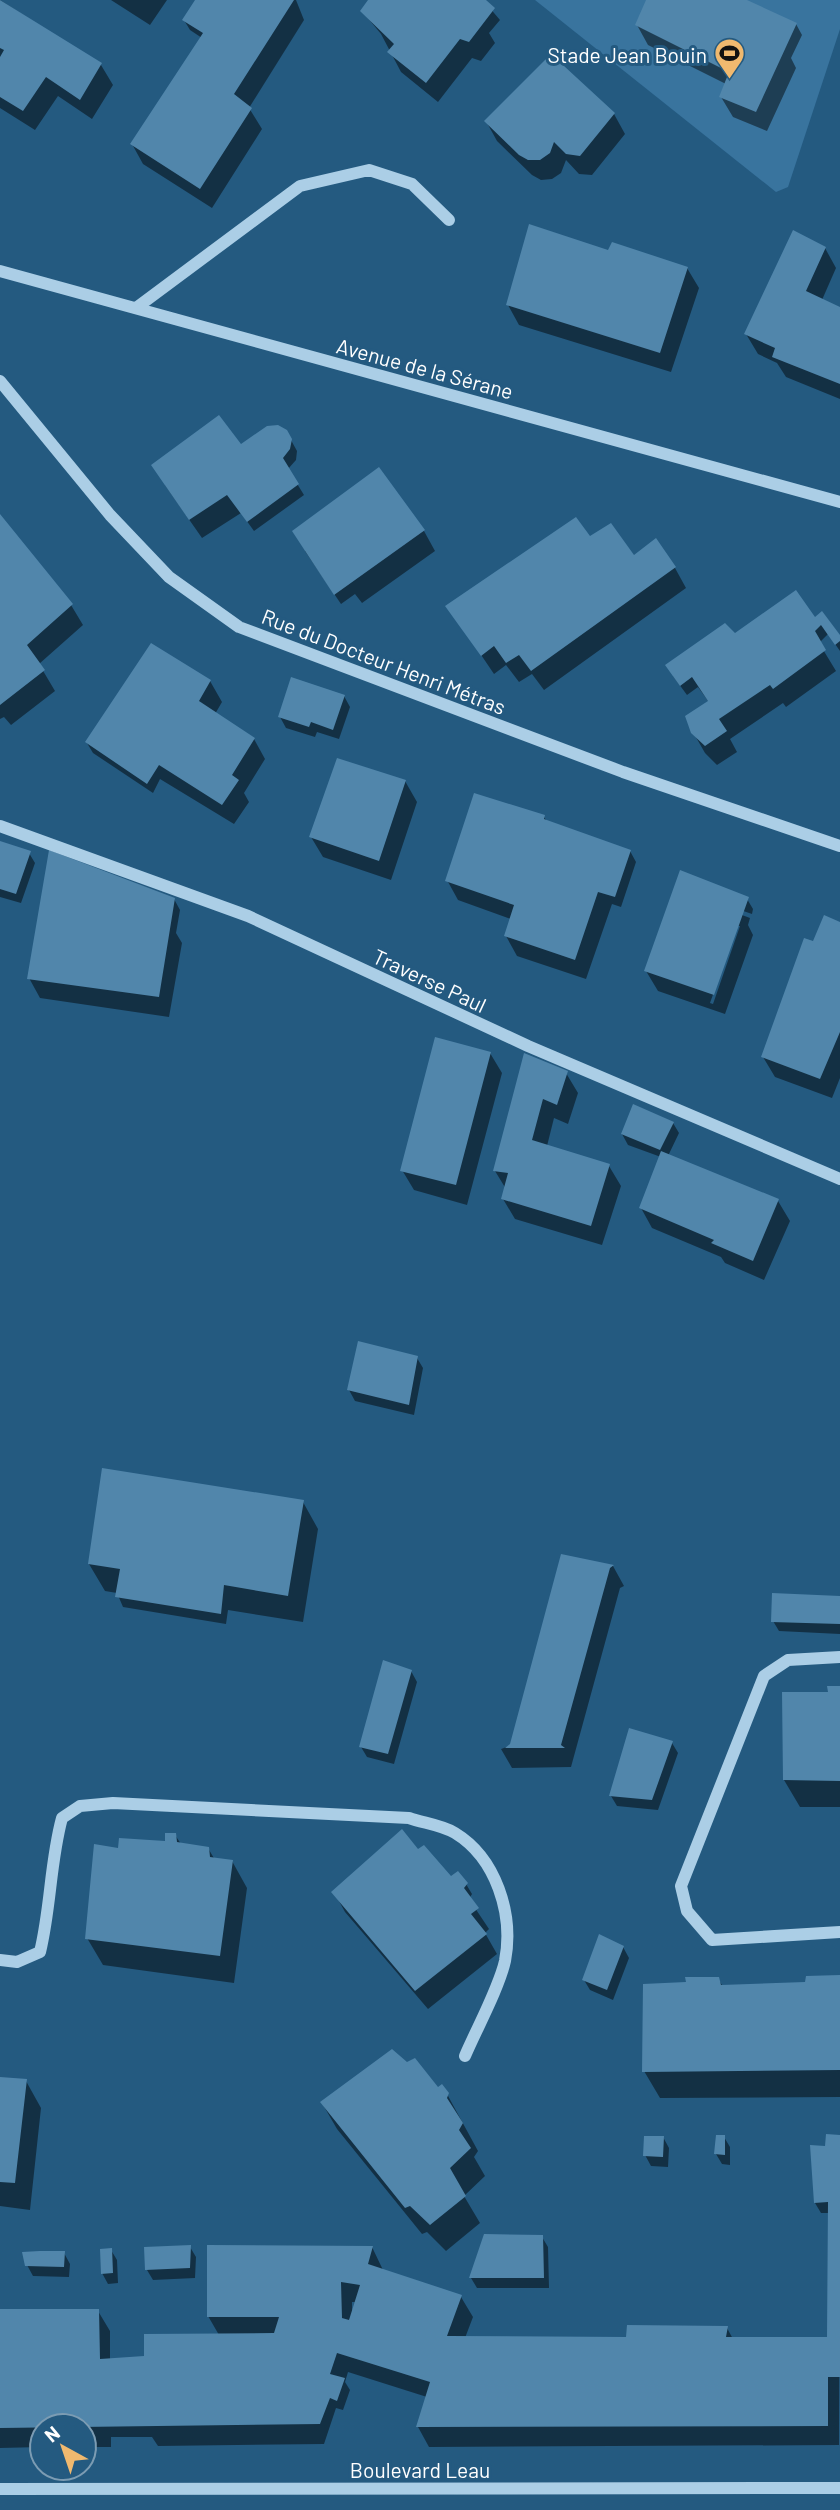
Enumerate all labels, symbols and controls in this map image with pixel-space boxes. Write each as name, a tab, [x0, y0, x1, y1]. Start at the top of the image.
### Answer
sports icon: Stade Jean Bouin	[713, 37, 747, 81]
place label: Stade Jean Bouin	[548, 42, 707, 67]
street label: Avenue de la Sérane	[334, 332, 516, 404]
street label: Rue du Docteur Henri Métras	[259, 603, 509, 719]
street label: Traverse Paul	[369, 943, 491, 1017]
north arrow	[28, 2412, 98, 2482]
text: N	[40, 2421, 64, 2446]
street label: Boulevard Leau	[350, 2457, 490, 2482]

